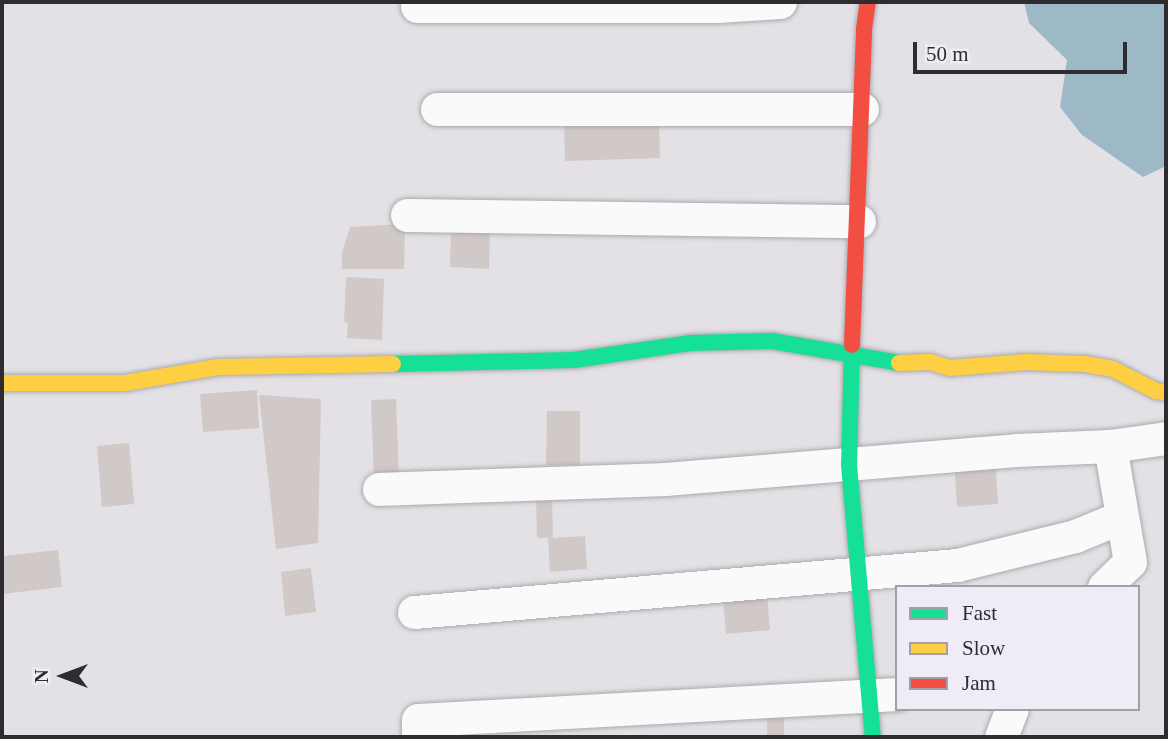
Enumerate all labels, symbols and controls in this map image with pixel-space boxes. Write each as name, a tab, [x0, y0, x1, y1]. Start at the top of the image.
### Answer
scale bar	[916, 28, 1130, 72]
text: 50 m	[926, 42, 969, 66]
legend	[895, 585, 1140, 711]
text: Fast	[962, 601, 997, 625]
text: Slow	[962, 636, 1005, 660]
north arrow	[28, 641, 98, 711]
text: N	[31, 669, 52, 683]
text: Jam	[962, 671, 996, 695]

